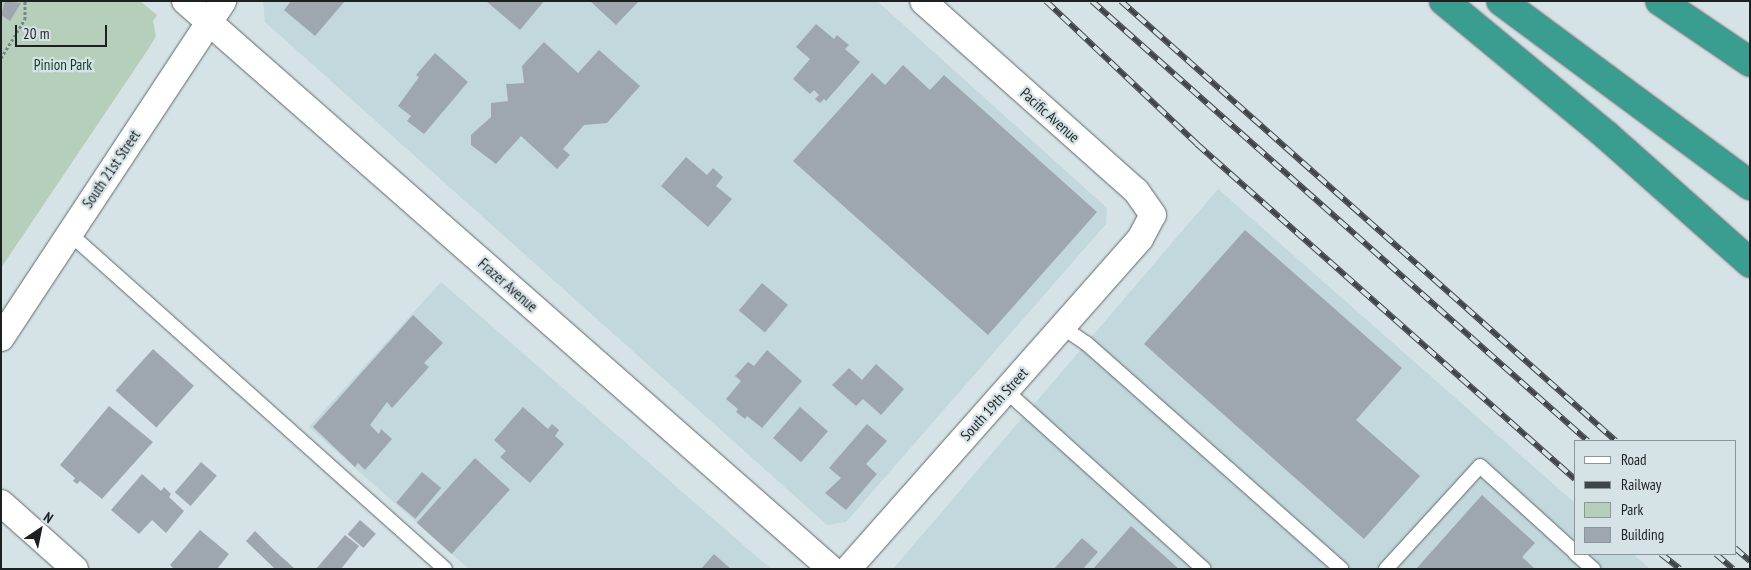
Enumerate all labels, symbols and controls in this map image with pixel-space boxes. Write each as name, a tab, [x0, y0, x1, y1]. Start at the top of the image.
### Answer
scale bar	[18, 15, 110, 47]
text: 20 m	[23, 24, 49, 43]
park label: Pinion Park	[34, 56, 92, 74]
street label: Pacific Avenue	[1016, 84, 1084, 146]
street label: South 21st Street	[78, 127, 144, 211]
street label: Frazer Avenue	[475, 254, 541, 316]
street label: South 19th Street	[957, 364, 1031, 444]
legend	[1574, 440, 1736, 555]
text: Road	[1621, 450, 1647, 469]
text: Railway	[1621, 475, 1661, 494]
text: Park	[1621, 500, 1643, 519]
north arrow	[15, 505, 65, 555]
text: N	[40, 508, 57, 527]
text: Building	[1621, 525, 1664, 544]

